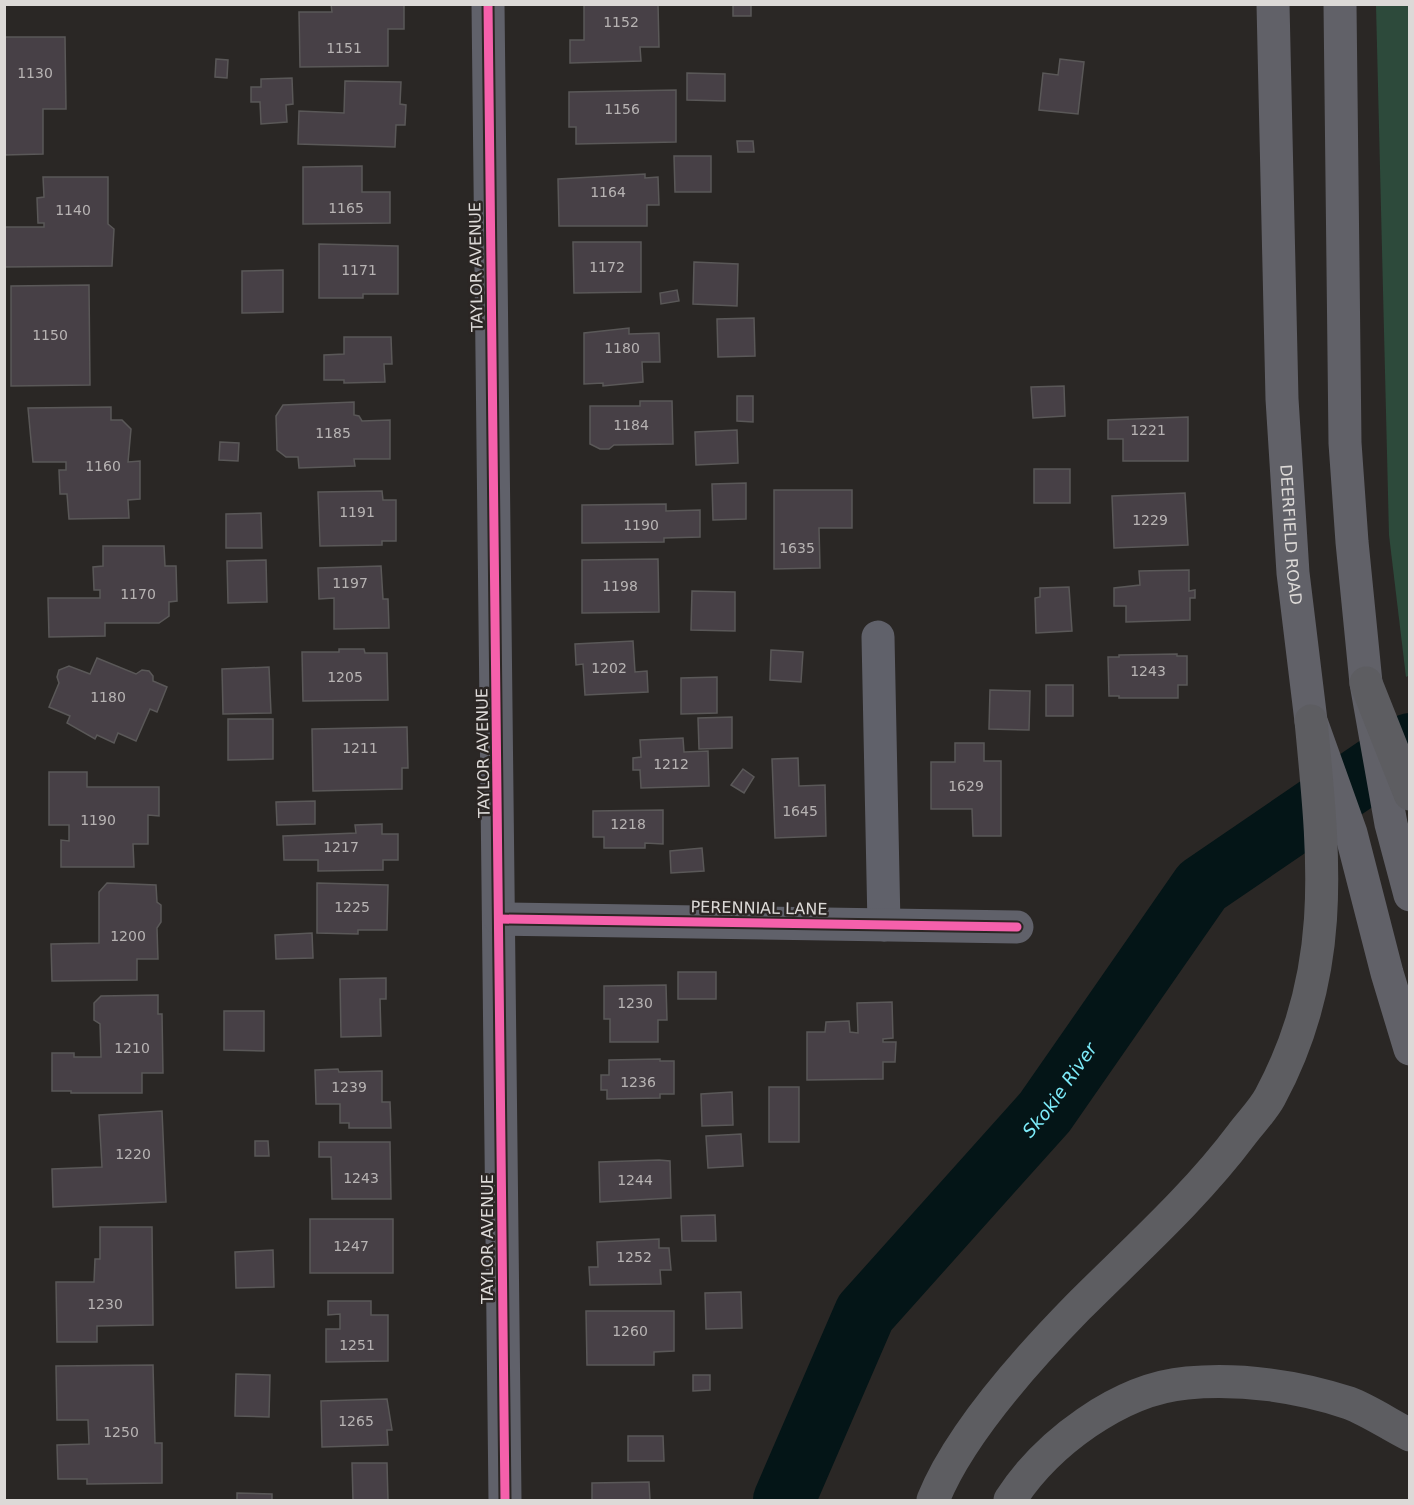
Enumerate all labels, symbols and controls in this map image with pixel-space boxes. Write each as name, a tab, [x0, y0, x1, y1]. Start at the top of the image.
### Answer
house number: 1152	[603, 14, 639, 30]
house number: 1151	[326, 40, 362, 56]
house number: 1130	[17, 65, 53, 81]
house number: 1156	[604, 101, 640, 117]
house number: 1164	[590, 184, 626, 200]
house number: 1165	[328, 200, 364, 216]
house number: 1140	[55, 202, 91, 218]
street label: TAYLOR AVENUE	[465, 202, 487, 333]
house number: 1172	[589, 259, 625, 275]
house number: 1171	[341, 262, 377, 278]
house number: 1150	[32, 327, 68, 343]
house number: 1180	[604, 340, 640, 356]
house number: 1184	[613, 417, 649, 433]
house number: 1221	[1130, 422, 1166, 438]
house number: 1185	[315, 425, 351, 441]
house number: 1160	[85, 458, 121, 474]
street label: DEERFIELD ROAD	[1277, 464, 1306, 606]
house number: 1191	[339, 504, 375, 520]
house number: 1229	[1132, 512, 1168, 528]
house number: 1190	[623, 517, 659, 533]
house number: 1635	[779, 540, 815, 556]
house number: 1197	[332, 575, 368, 591]
house number: 1198	[602, 578, 638, 594]
house number: 1170	[120, 586, 156, 602]
house number: 1202	[591, 660, 627, 676]
house number: 1243	[1130, 663, 1166, 679]
house number: 1205	[327, 669, 363, 685]
street label: TAYLOR AVENUE	[472, 688, 494, 819]
house number: 1180	[90, 689, 126, 705]
house number: 1211	[342, 740, 378, 756]
house number: 1212	[653, 756, 689, 772]
house number: 1629	[948, 778, 984, 794]
house number: 1645	[782, 803, 818, 819]
house number: 1190	[80, 812, 116, 828]
house number: 1218	[610, 816, 646, 832]
house number: 1217	[323, 839, 359, 855]
street label: PERENNIAL LANE	[690, 897, 828, 919]
house number: 1225	[334, 899, 370, 915]
house number: 1200	[110, 928, 146, 944]
house number: 1230	[617, 995, 653, 1011]
water label: Skokie River	[1017, 1037, 1101, 1141]
house number: 1210	[114, 1040, 150, 1056]
house number: 1236	[620, 1074, 656, 1090]
house number: 1239	[331, 1079, 367, 1095]
house number: 1220	[115, 1146, 151, 1162]
house number: 1243	[343, 1170, 379, 1186]
house number: 1244	[617, 1172, 653, 1188]
street label: TAYLOR AVENUE	[478, 1174, 497, 1305]
house number: 1247	[333, 1238, 369, 1254]
house number: 1252	[616, 1249, 652, 1265]
house number: 1230	[87, 1296, 123, 1312]
house number: 1260	[612, 1323, 648, 1339]
house number: 1251	[339, 1337, 375, 1353]
house number: 1265	[338, 1413, 374, 1429]
house number: 1250	[103, 1424, 139, 1440]

